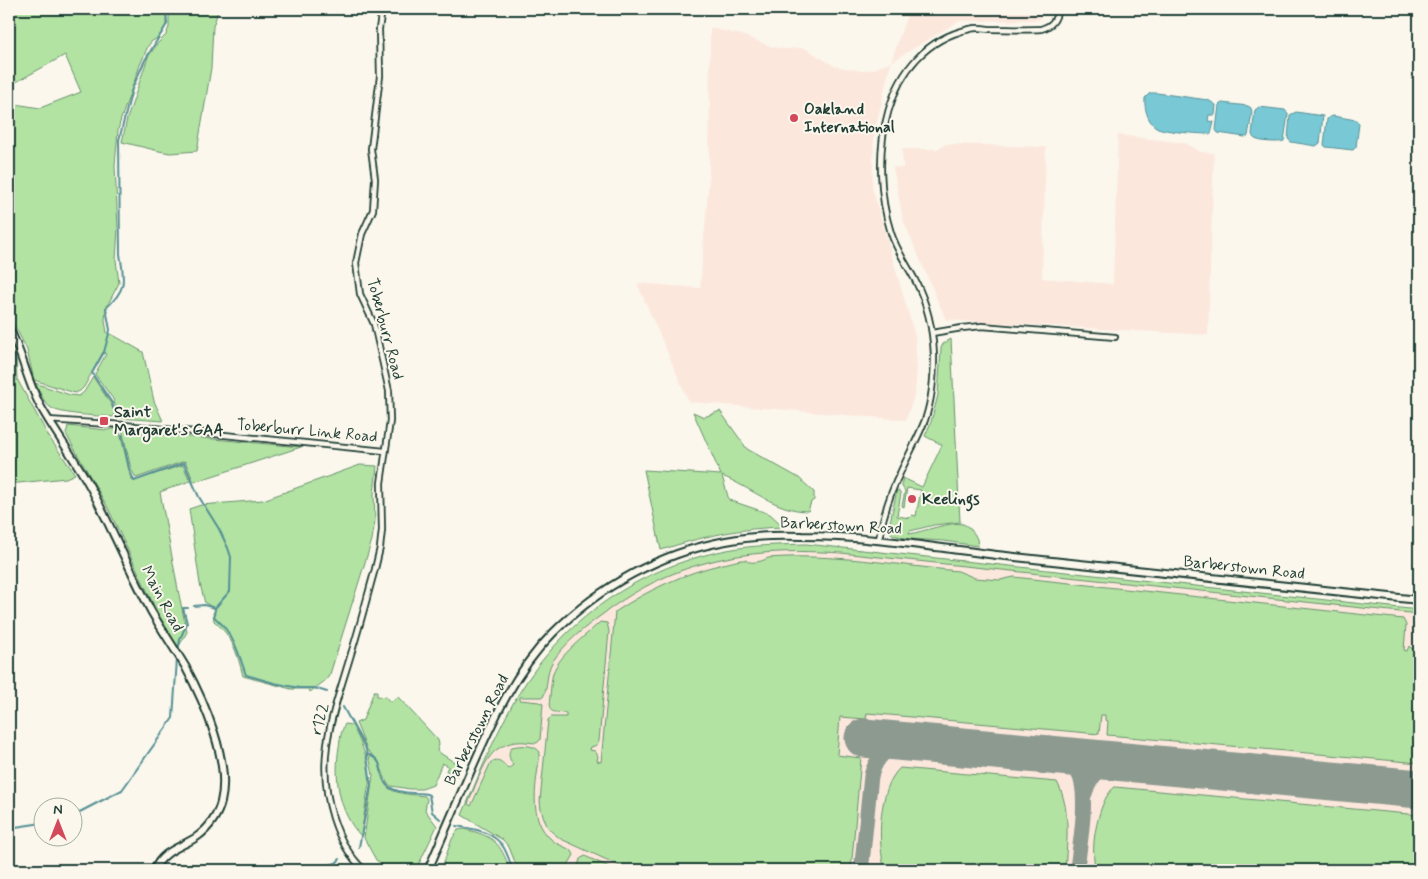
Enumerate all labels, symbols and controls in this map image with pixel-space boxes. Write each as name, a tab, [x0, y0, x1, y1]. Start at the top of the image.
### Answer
place label: Oakland International	[804, 99, 895, 138]
marker: Oakland International	[788, 112, 800, 124]
street label: Toberburr Road	[361, 276, 409, 382]
place label: Saint Margaret's GAA	[114, 402, 224, 443]
street label: Toberburr Link Road	[236, 414, 378, 448]
marker: Saint Margaret's GAA	[98, 415, 110, 427]
place label: Keelings	[922, 489, 980, 512]
marker: Keelings	[906, 493, 918, 505]
street label: Barberstown Road	[780, 512, 902, 540]
street label: Barberstown Road	[1182, 551, 1306, 585]
street label: Main Road	[136, 562, 188, 636]
street label: Barberstown Road	[440, 671, 514, 789]
street label: r122	[306, 701, 334, 737]
north arrow	[32, 796, 82, 846]
text: N	[53, 801, 63, 819]

